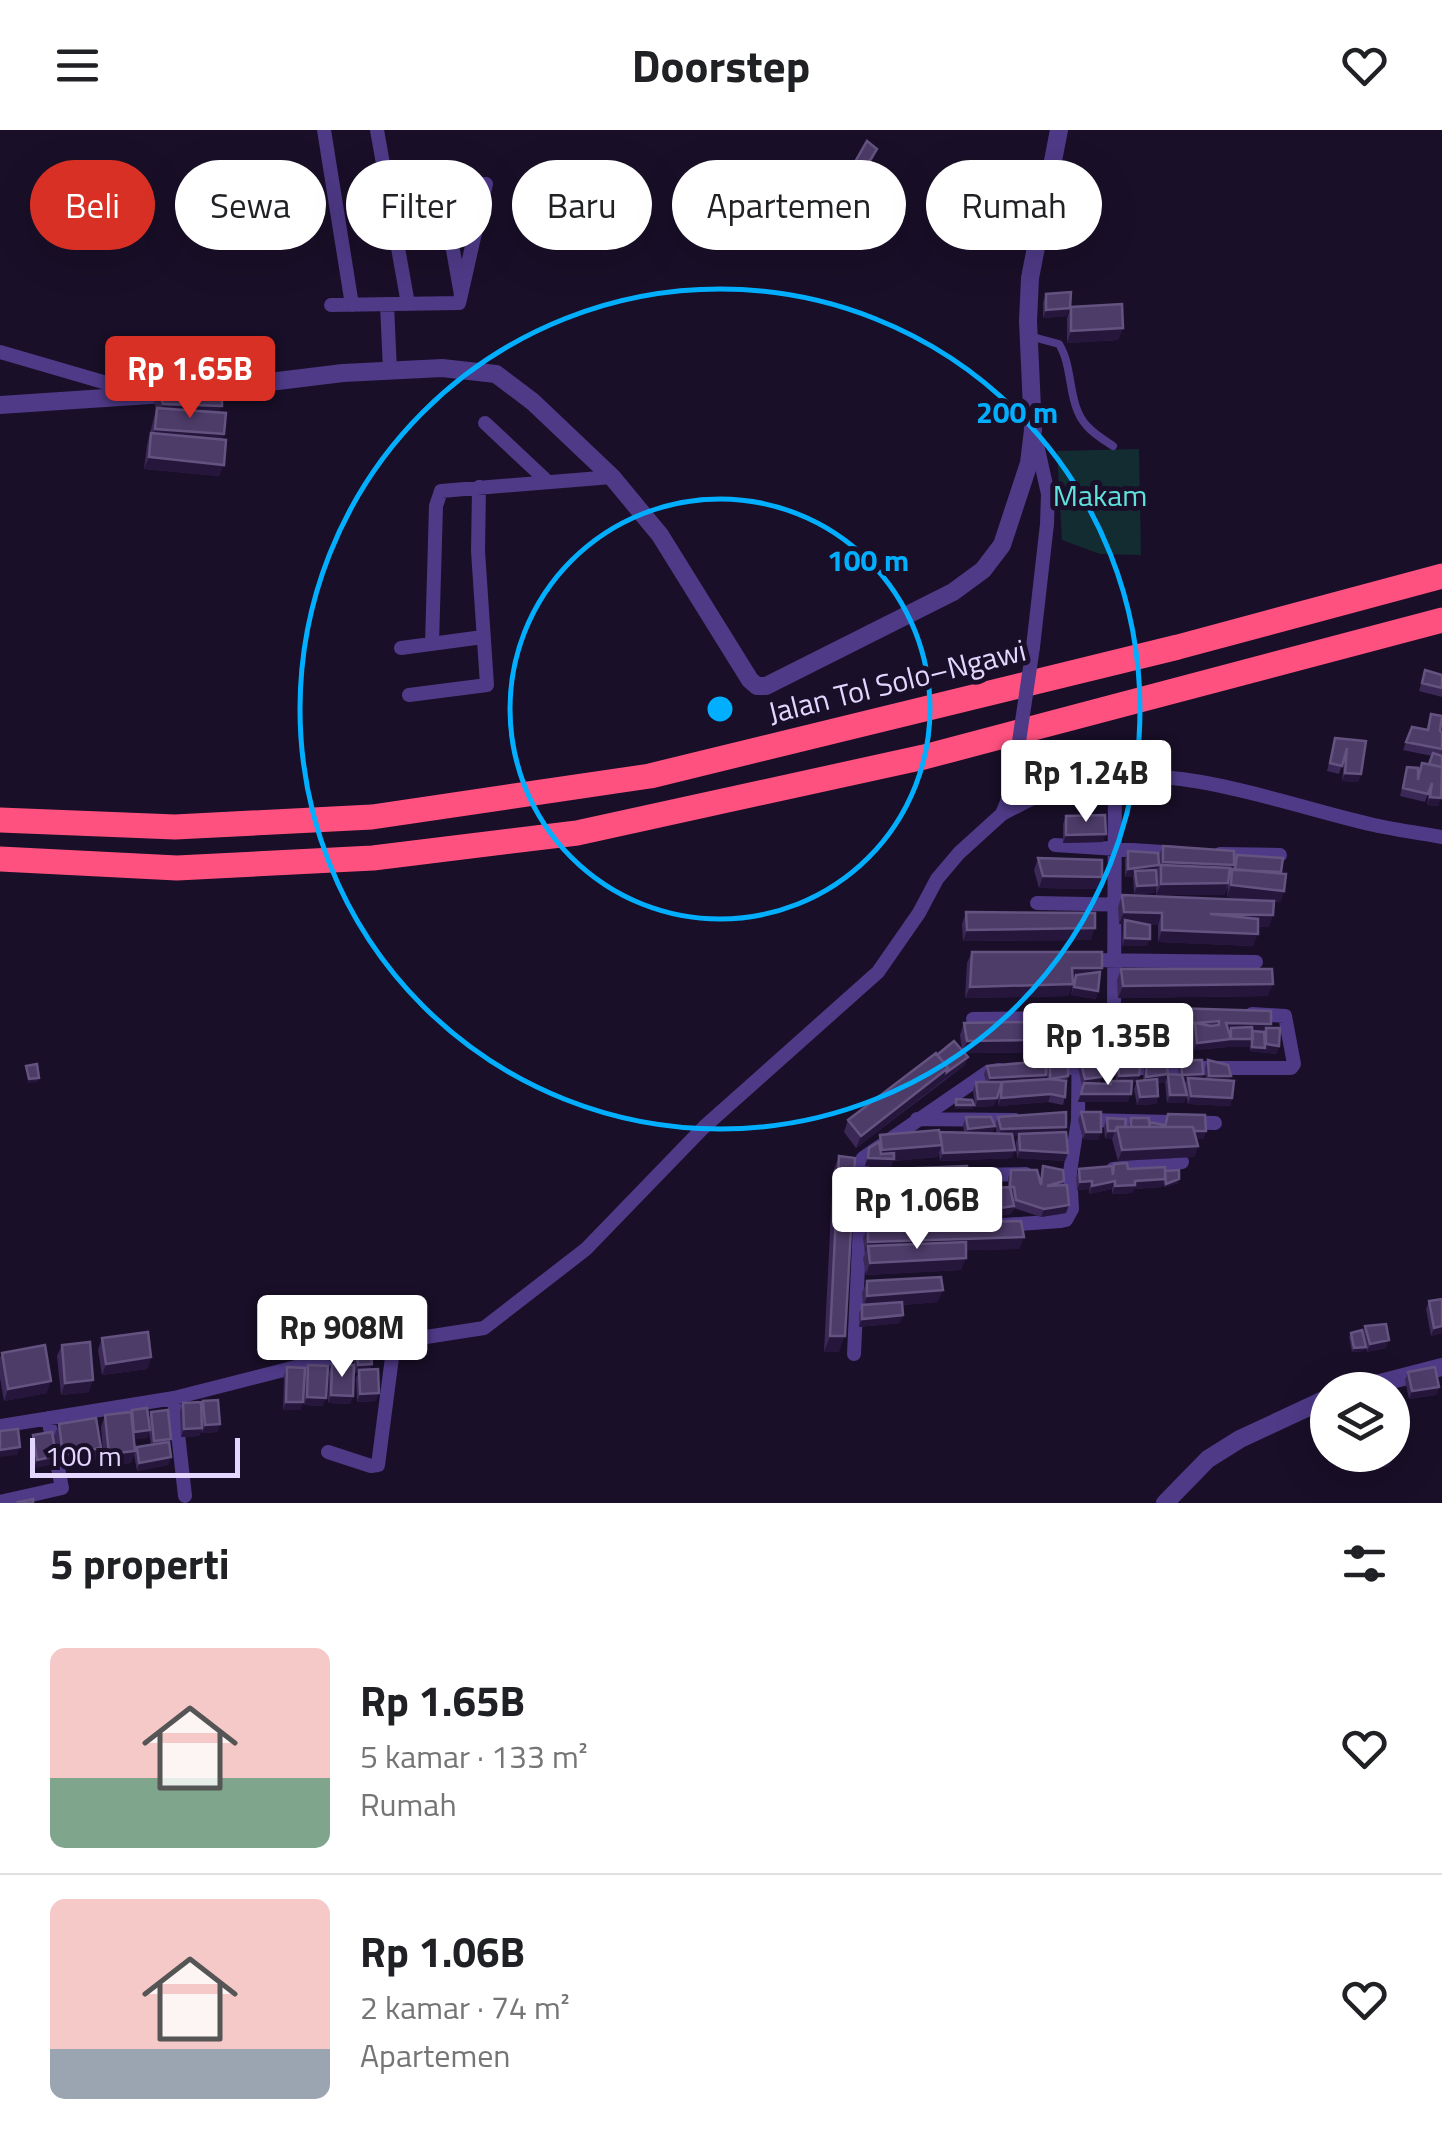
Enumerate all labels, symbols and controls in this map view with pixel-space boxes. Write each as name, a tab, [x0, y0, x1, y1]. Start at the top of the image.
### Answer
text: Doorstep	[632, 31, 810, 99]
icon: menu	[50, 38, 105, 93]
icon: heart	[1337, 38, 1392, 93]
chip: Beli	[30, 160, 155, 250]
chip: Sewa	[175, 160, 326, 250]
chip: Filter	[346, 160, 492, 250]
chip: Baru	[512, 160, 652, 250]
chip: Apartemen	[672, 160, 906, 250]
chip: Rumah	[926, 160, 1102, 250]
pin: Rp 1.65B	[87, 336, 293, 421]
text: Rp 1.65B	[127, 344, 253, 392]
text: 200 m	[976, 389, 1058, 435]
park label: Makam	[1053, 472, 1147, 518]
text: 100 m	[827, 537, 909, 583]
street label: Jalan Tol Solo–Ngawi	[763, 627, 1031, 735]
centre of rings	[702, 691, 738, 727]
pin: Rp 1.24B	[983, 740, 1189, 825]
text: Rp 1.24B	[1023, 748, 1149, 796]
pin: Rp 1.35B	[1005, 1003, 1211, 1088]
text: Rp 1.35B	[1045, 1011, 1171, 1059]
pin: Rp 1.06B	[814, 1167, 1020, 1252]
text: Rp 1.06B	[854, 1175, 980, 1223]
pin: Rp 908M	[250, 1295, 434, 1380]
text: Rp 908M	[279, 1303, 405, 1351]
map controls	[1310, 1372, 1410, 1472]
button: layers	[1310, 1372, 1410, 1472]
scale bar	[30, 1433, 240, 1478]
text: 100 m	[45, 1434, 122, 1477]
text: 5 properti	[50, 1531, 230, 1595]
icon: filters	[1337, 1536, 1392, 1591]
text: Rp 1.65B	[360, 1668, 525, 1732]
icon: home	[130, 1688, 250, 1808]
icon: heart	[1337, 1721, 1392, 1776]
text: 5 kamar · 133 m²	[360, 1732, 588, 1780]
text: Rumah	[360, 1780, 457, 1828]
text: Rp 1.06B	[360, 1919, 525, 1983]
icon: home	[130, 1939, 250, 2059]
icon: heart	[1337, 1972, 1392, 2027]
text: 2 kamar · 74 m²	[360, 1983, 570, 2031]
text: Apartemen	[360, 2031, 511, 2079]

